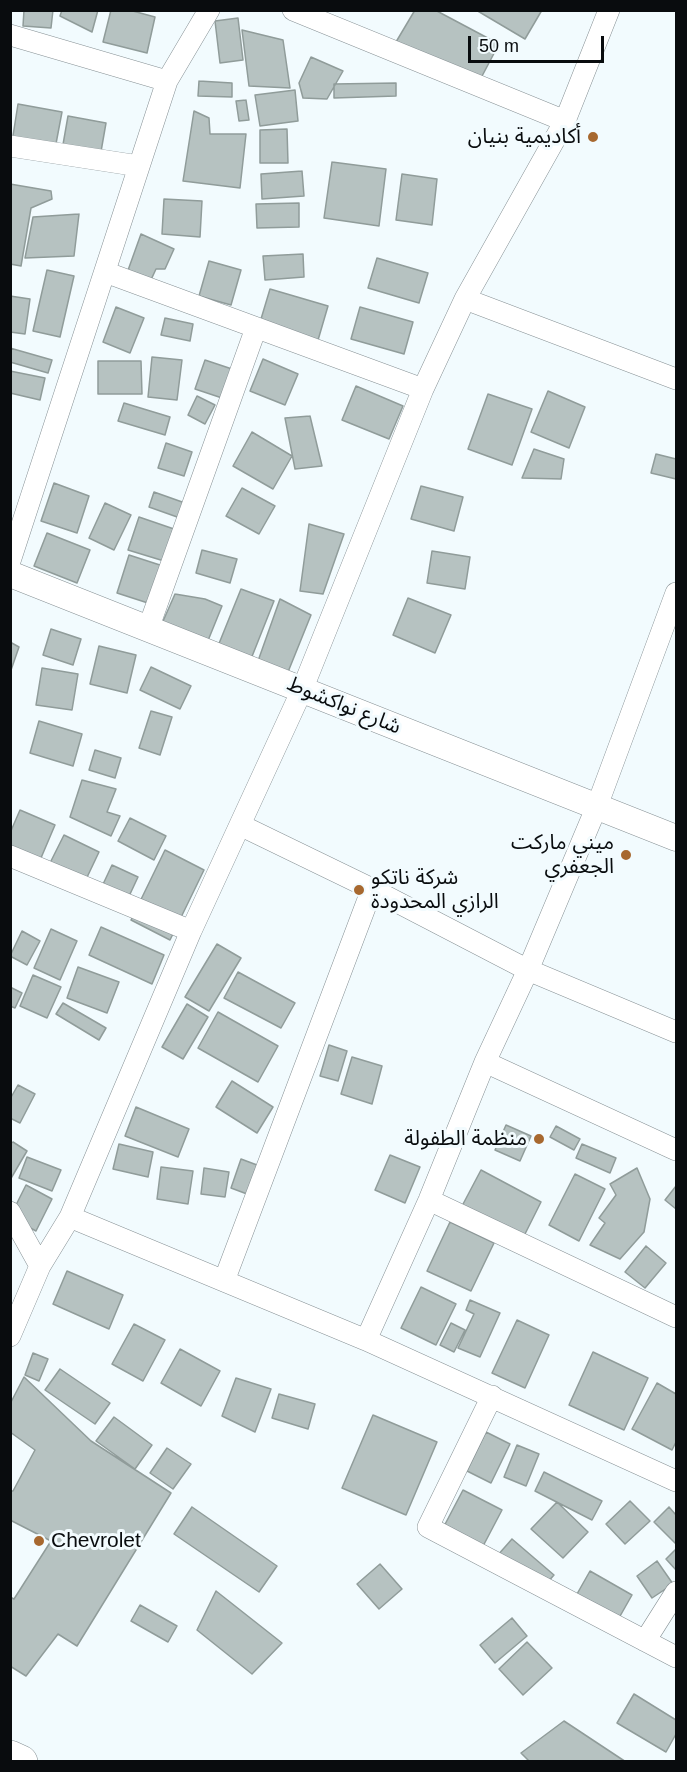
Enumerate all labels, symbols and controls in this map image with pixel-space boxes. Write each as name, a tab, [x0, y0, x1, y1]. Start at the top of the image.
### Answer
scale bar	[471, 24, 608, 62]
text: 50 m	[479, 36, 519, 56]
place label: أكاديمية بنيان	[468, 124, 581, 150]
marker: أكاديمية بنيان	[586, 130, 600, 144]
street label: شارع نواكشوط	[284, 672, 404, 740]
place label: ميني ماركت الجعفري	[511, 830, 614, 880]
marker: ميني ماركت الجعفري	[619, 848, 633, 862]
place label: شركة ناتكو الرازي المحدودة	[371, 865, 499, 915]
marker: شركة ناتكو الرازي المحدودة	[352, 883, 366, 897]
place label: منظمة الطفولة	[404, 1126, 527, 1152]
marker: منظمة الطفولة	[532, 1132, 546, 1146]
place label: Chevrolet	[51, 1528, 141, 1554]
marker: Chevrolet	[32, 1534, 46, 1548]

